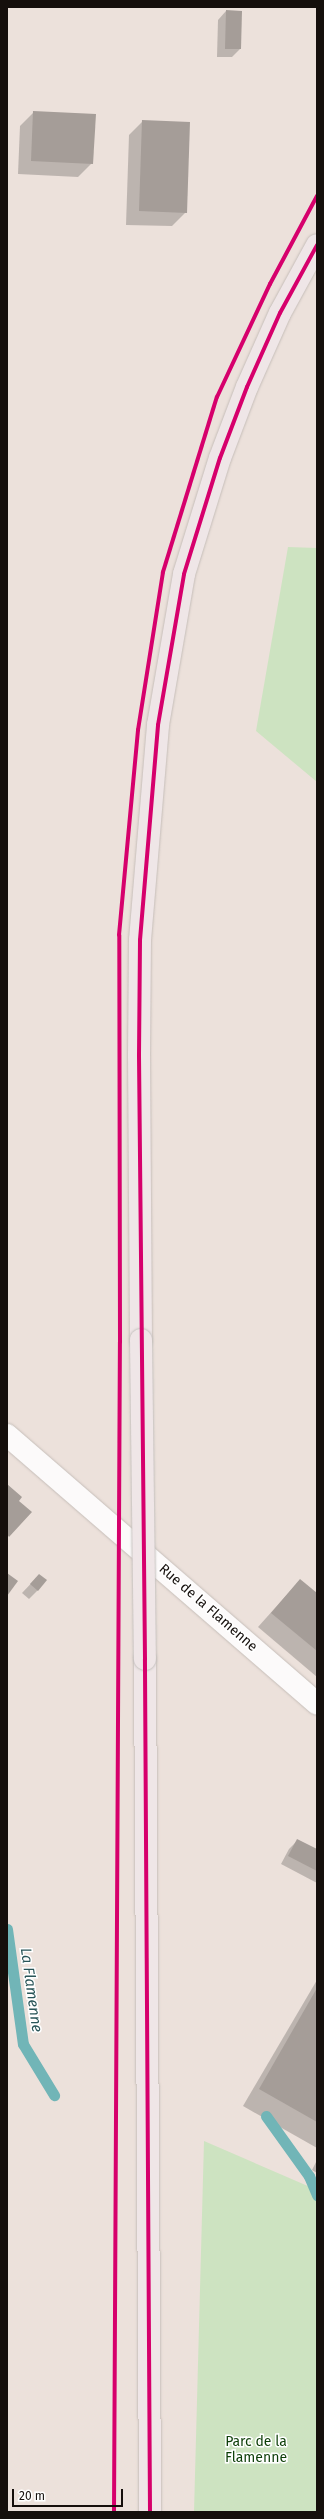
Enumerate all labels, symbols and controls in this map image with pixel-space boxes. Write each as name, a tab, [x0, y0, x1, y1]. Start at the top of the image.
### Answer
street label: Rue de la Flamenne	[155, 1561, 261, 1655]
water label: La Flamenne	[16, 1947, 46, 2033]
park label: Parc de la Flamenne	[225, 2434, 287, 2466]
scale bar	[14, 2481, 125, 2507]
text: 20 m	[19, 2489, 45, 2503]

